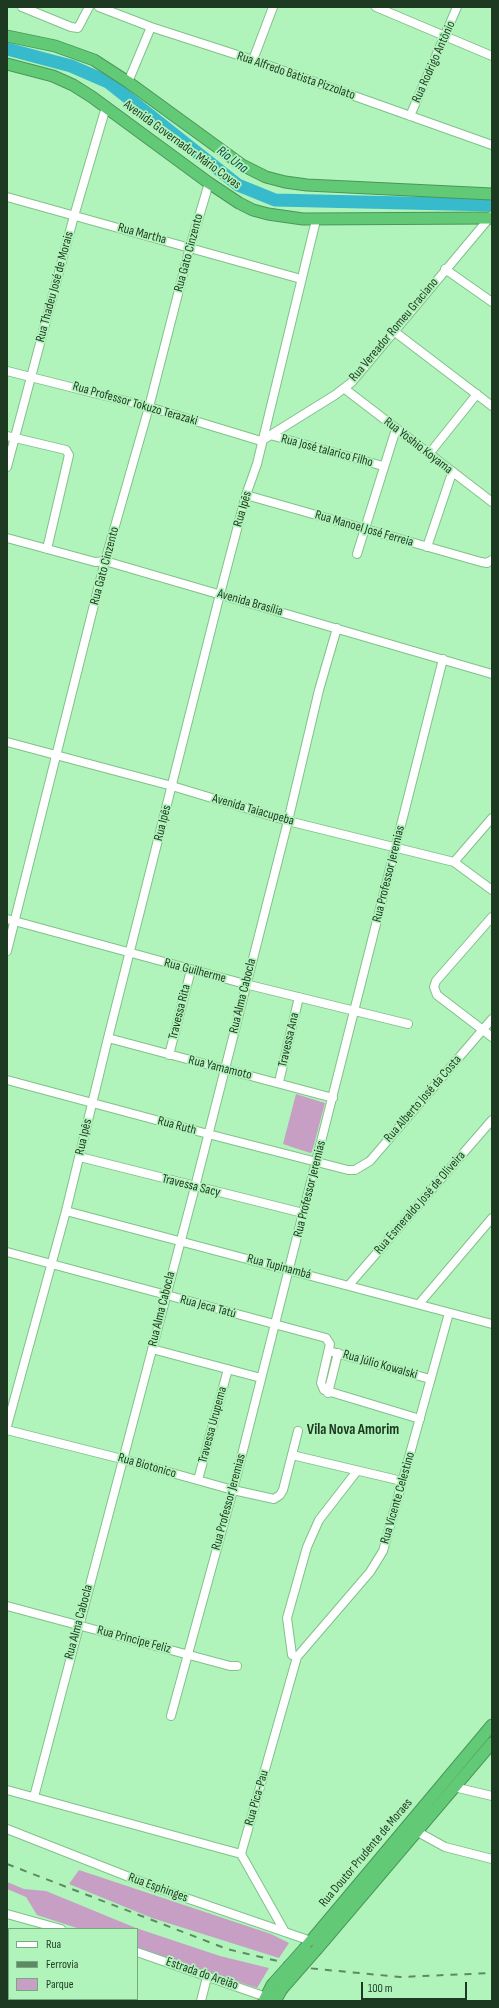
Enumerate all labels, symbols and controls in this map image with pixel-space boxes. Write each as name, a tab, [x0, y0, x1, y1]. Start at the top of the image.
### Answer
street label: Rua Rodrigo Antônio	[409, 19, 459, 105]
street label: Rua Alfredo Batista Pizzolato	[235, 48, 357, 104]
street label: Avenida Governador Mário Covas	[120, 97, 244, 193]
water label: Rio Una	[213, 143, 251, 177]
street label: Rua Gato Cinzento	[171, 212, 207, 294]
street label: Rua Martha	[116, 220, 168, 248]
street label: Rua Thadeu José de Morais	[33, 230, 77, 344]
street label: Rua Vereador Romeu Graciano	[346, 275, 442, 385]
street label: Rua Professor Tokuzo Terazaki	[71, 379, 199, 429]
street label: Rua Yoshio Koyama	[381, 414, 455, 478]
street label: Rua José talarico Filho	[279, 431, 375, 471]
street label: Rua Ipês	[230, 489, 256, 529]
street label: Rua Manoel José Ferreia	[313, 507, 415, 551]
street label: Rua Gato Cinzento	[87, 525, 123, 607]
street label: Avenida Brasília	[215, 586, 285, 620]
street label: Avenida Taiacupeba	[210, 791, 296, 829]
street label: Rua Ipês	[151, 803, 175, 843]
street label: Rua Professor Jeremias	[369, 824, 409, 924]
street label: Rua Guilherme	[162, 955, 228, 987]
street label: Rua Alma Cabocla	[226, 957, 260, 1035]
street label: Travessa Rita	[166, 983, 194, 1041]
street label: Travessa Ana	[275, 1011, 303, 1069]
street label: Rua Alberto José da Costa	[381, 1052, 465, 1146]
street label: Rua Yamamoto	[187, 1053, 253, 1083]
street label: Rua Ruth	[156, 1113, 198, 1139]
street label: Rua Ipês	[72, 1118, 96, 1156]
street label: Rua Professor Jeremias	[290, 1139, 330, 1239]
street label: Rua Esmeraldo José de Oliveira	[371, 1148, 469, 1258]
street label: Travessa Sacy	[160, 1171, 222, 1201]
street label: Rua Tupinambá	[245, 1251, 313, 1283]
street label: Rua Alma Cabocla	[145, 1270, 179, 1348]
street label: Rua Jeca Tatú	[178, 1292, 238, 1322]
street label: Rua Júlio Kowalski	[341, 1347, 419, 1383]
street label: Travessa Urupema	[195, 1385, 231, 1465]
district label: Vila Nova Amorim	[307, 1421, 399, 1439]
street label: Rua Biotonico	[116, 1450, 178, 1482]
street label: Rua Vicente Celestino	[377, 1450, 419, 1546]
street label: Rua Professor Jeremias	[209, 1452, 249, 1552]
street label: Rua Alma Cabocla	[62, 1583, 96, 1661]
street label: Rua Principe Feliz	[95, 1623, 173, 1657]
street label: Rua Pica-Pau	[242, 1768, 272, 1828]
street label: Rua Doutor Prudente de Moraes	[316, 1795, 416, 1911]
street label: Rua Esphinges	[126, 1870, 190, 1906]
legend	[8, 1928, 138, 2000]
text: Rua	[46, 1937, 61, 1952]
street label: Estrada do Areião	[164, 1954, 240, 1994]
text: Ferrovia	[46, 1957, 78, 1972]
scale bar	[363, 1974, 469, 2000]
text: Parque	[46, 1977, 74, 1992]
text: 100 m	[368, 1981, 393, 1996]

